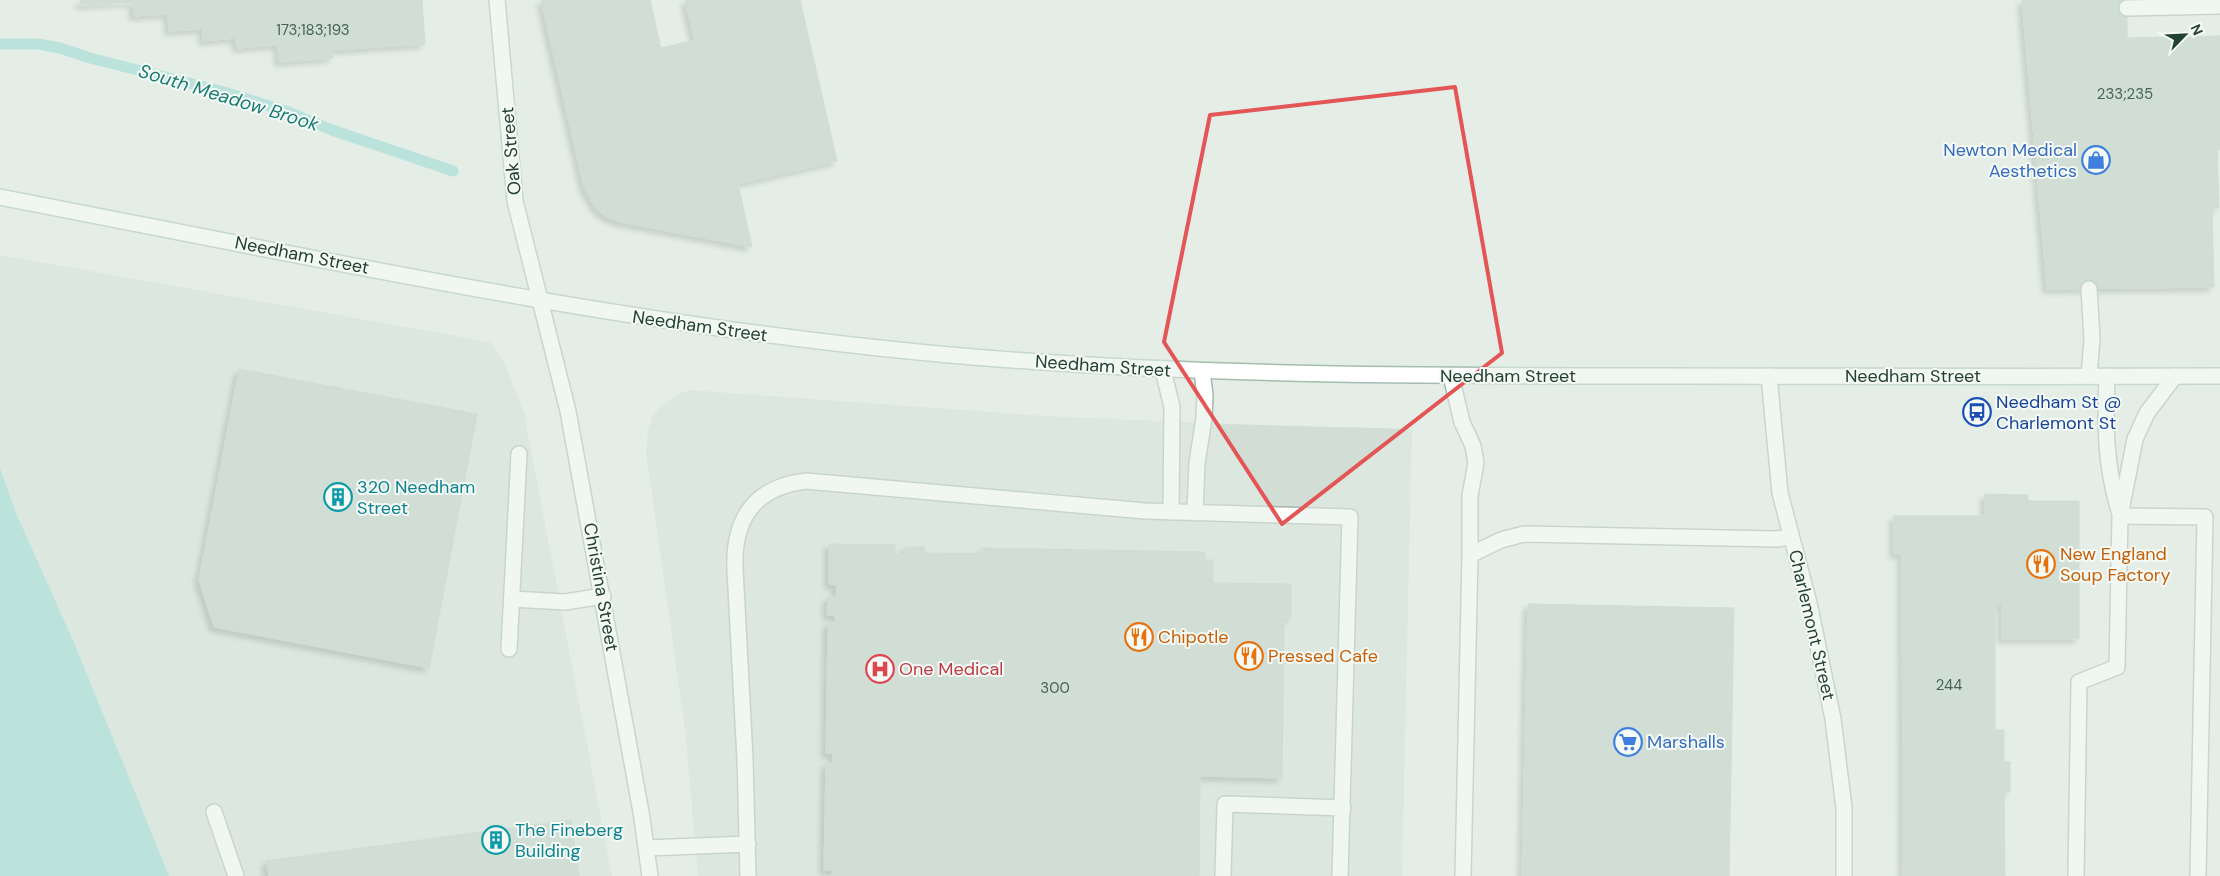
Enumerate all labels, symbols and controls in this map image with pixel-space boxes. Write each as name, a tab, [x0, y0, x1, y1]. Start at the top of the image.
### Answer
north arrow	[2160, 10, 2210, 60]
house number: 173;183;193	[276, 20, 350, 40]
text: N	[2187, 21, 2207, 38]
water label: South Meadow Brook	[136, 58, 322, 137]
house number: 233;235	[2097, 84, 2153, 104]
street label: Oak Street	[495, 106, 527, 196]
place label: Newton Medical Aesthetics	[1943, 138, 2077, 183]
shop icon: Newton Medical Aesthetics	[2081, 145, 2111, 175]
street label: Needham Street	[233, 230, 371, 280]
street label: Needham Street	[631, 305, 769, 347]
street label: Needham Street	[1034, 349, 1172, 383]
street label: Needham Street	[1440, 364, 1576, 388]
street label: Needham Street	[1845, 364, 1981, 388]
place label: Needham St @ Charlemont St	[1996, 390, 2122, 435]
bus stop icon: Needham St @ Charlemont St	[1962, 397, 1992, 427]
place label: 320 Needham Street	[357, 475, 475, 520]
building icon: 320 Needham Street	[323, 482, 353, 512]
street label: Christina Street	[578, 521, 624, 653]
place label: New England Soup Factory	[2060, 542, 2170, 587]
street label: Charlemont Street	[1783, 547, 1841, 703]
restaurant icon: New England Soup Factory	[2026, 549, 2056, 579]
restaurant icon: Chipotle	[1124, 622, 1154, 652]
place label: Chipotle	[1158, 625, 1228, 649]
restaurant icon: Pressed Cafe	[1234, 641, 1264, 671]
place label: Pressed Cafe	[1268, 644, 1378, 668]
hospital icon: One Medical	[865, 654, 895, 684]
place label: One Medical	[899, 657, 1003, 681]
house number: 244	[1936, 675, 1962, 695]
house number: 300	[1040, 678, 1070, 698]
supermarket icon: Marshalls	[1613, 727, 1643, 757]
place label: Marshalls	[1647, 730, 1725, 754]
place label: The Fineberg Building	[515, 818, 623, 863]
building icon: The Fineberg Building	[481, 825, 511, 855]

